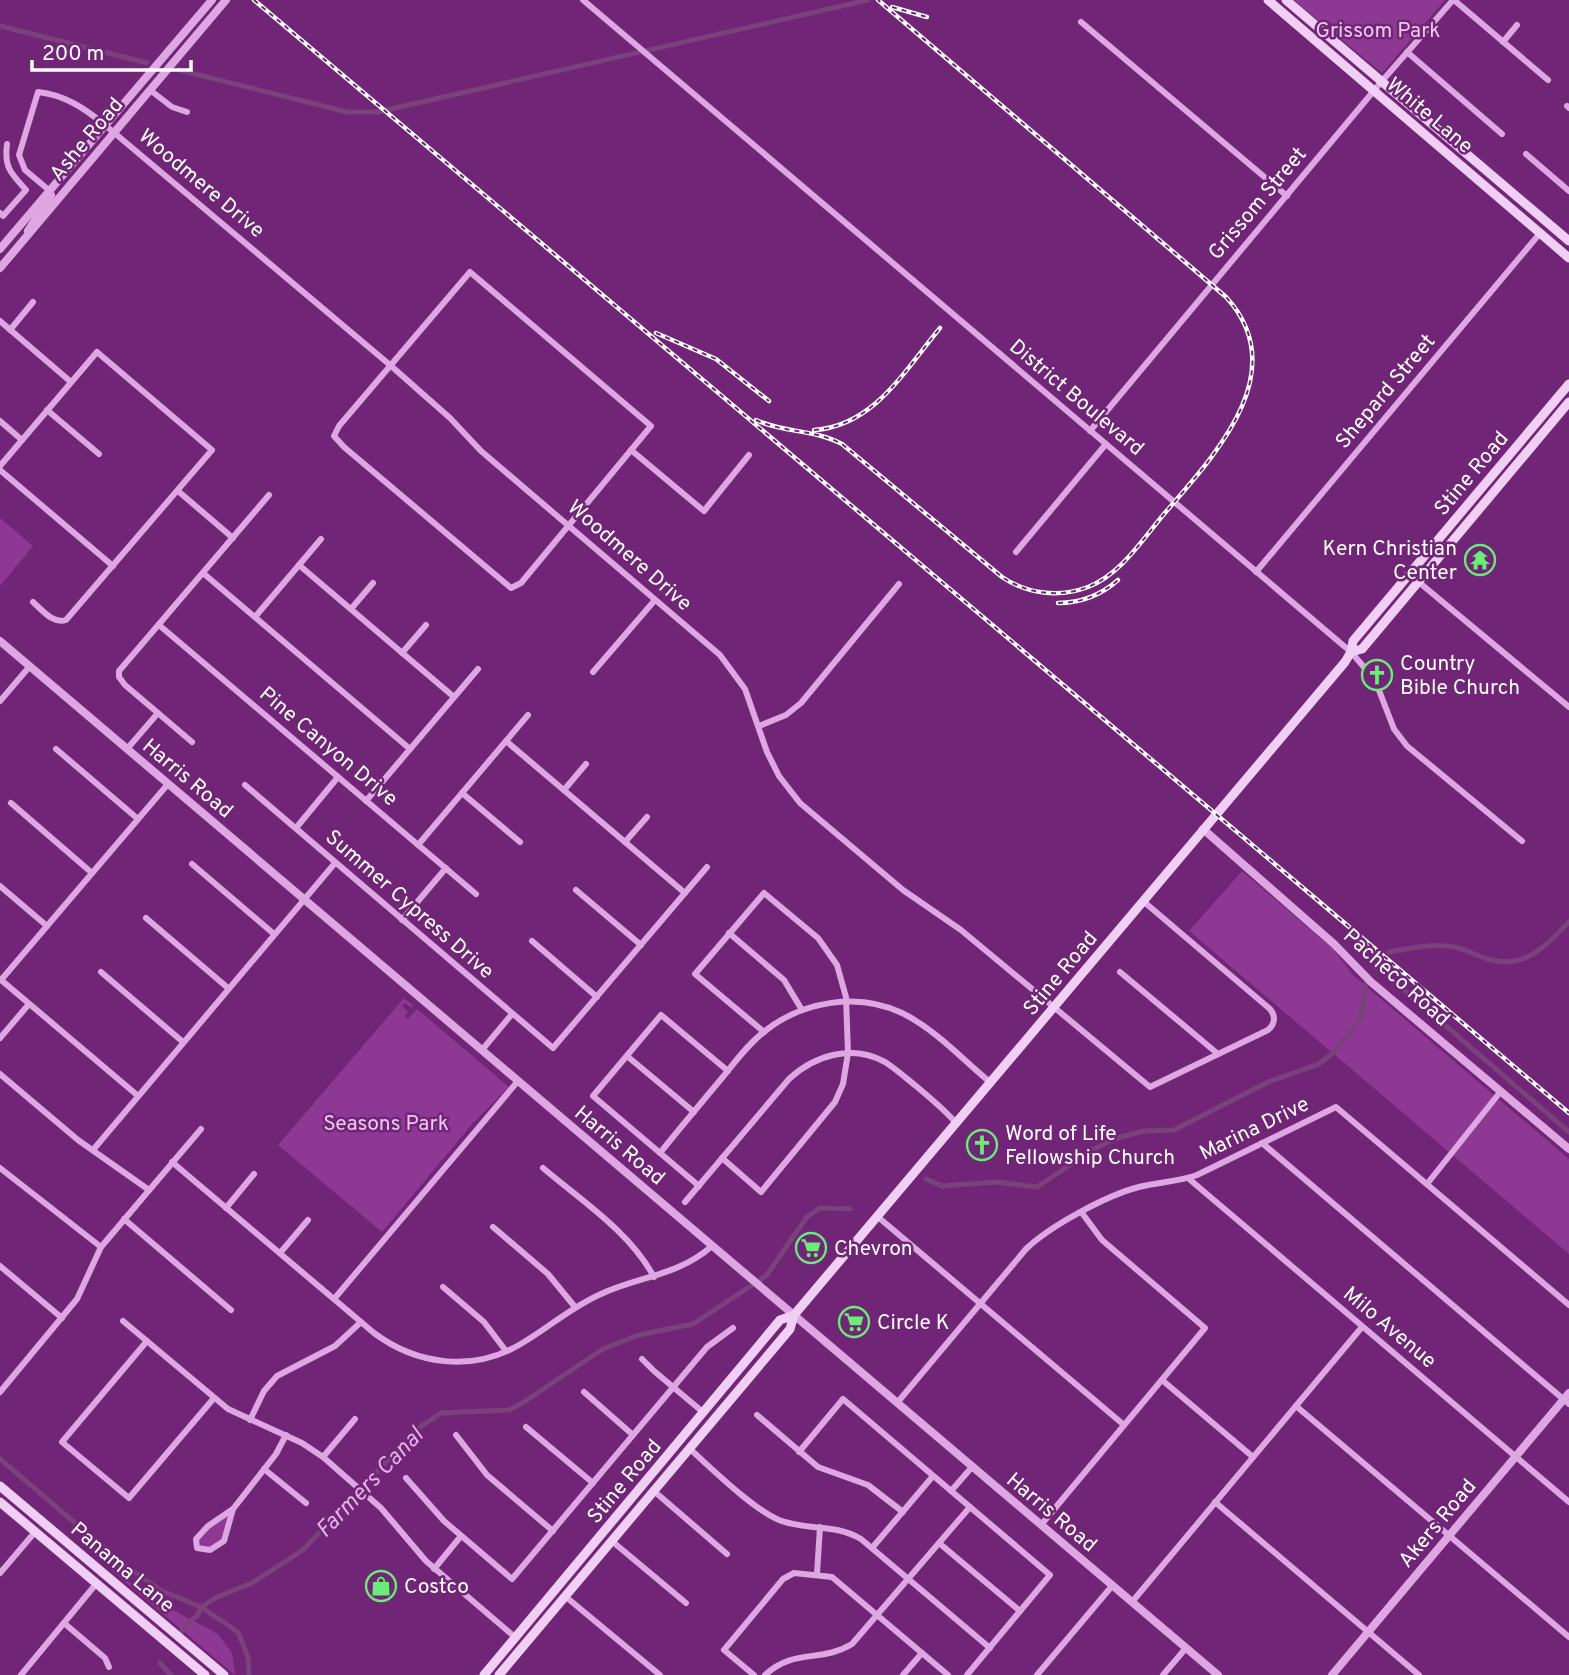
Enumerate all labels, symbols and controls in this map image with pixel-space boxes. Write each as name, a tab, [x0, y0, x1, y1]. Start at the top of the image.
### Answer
park label: Grissom Park	[1315, 18, 1441, 45]
scale bar	[32, 28, 191, 72]
text: 200 m	[42, 41, 104, 68]
street label: White Lane	[1380, 72, 1478, 160]
street label: Ashe Road	[44, 93, 130, 187]
street label: Woodmere Drive	[132, 124, 270, 245]
street label: Grissom Street	[1203, 142, 1313, 266]
street label: Shepard Street	[1330, 329, 1442, 455]
street label: District Boulevard	[1003, 334, 1149, 462]
street label: Stine Road	[1429, 426, 1515, 522]
street label: Woodmere Drive	[561, 495, 697, 618]
place label: Kern Christian Center	[1323, 536, 1457, 587]
temple icon: Kern Christian Center	[1463, 543, 1497, 577]
place label: Country Bible Church	[1400, 651, 1520, 702]
church icon: Country Bible Church	[1360, 658, 1394, 692]
street label: Pine Canyon Drive	[253, 681, 403, 813]
street label: Harris Road	[136, 733, 238, 825]
street label: Summer Cypress Drive	[319, 824, 499, 986]
street label: Pacheco Road	[1337, 923, 1455, 1033]
street label: Stine Road	[1018, 926, 1104, 1022]
street label: Marina Drive	[1195, 1091, 1314, 1167]
street label: Harris Road	[568, 1100, 670, 1192]
park label: Seasons Park	[323, 1111, 449, 1138]
place label: Word of Life Fellowship Church	[1005, 1121, 1175, 1172]
church icon: Word of Life Fellowship Church	[965, 1128, 999, 1162]
supermarket icon: Chevron	[794, 1231, 828, 1265]
place label: Chevron	[834, 1236, 913, 1263]
street label: Milo Avenue	[1337, 1281, 1441, 1375]
supermarket icon: Circle K	[837, 1305, 871, 1339]
place label: Circle K	[877, 1310, 950, 1337]
water label: Farmers Canal	[311, 1422, 432, 1545]
street label: Stine Road	[582, 1434, 668, 1530]
street label: Harris Road	[1000, 1467, 1102, 1559]
street label: Akers Road	[1393, 1474, 1483, 1574]
street label: Panama Lane	[64, 1517, 180, 1620]
shop icon: Costco	[364, 1569, 398, 1603]
place label: Costco	[404, 1574, 469, 1601]

